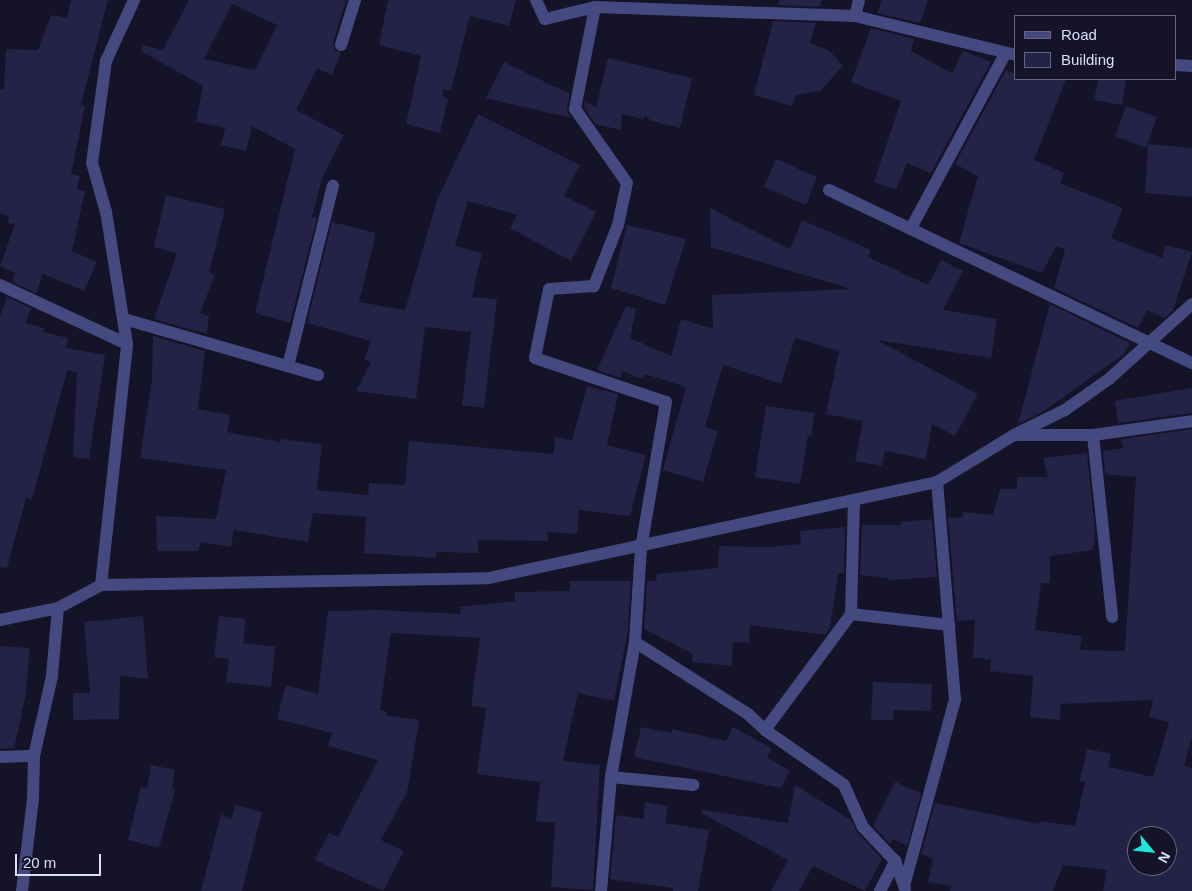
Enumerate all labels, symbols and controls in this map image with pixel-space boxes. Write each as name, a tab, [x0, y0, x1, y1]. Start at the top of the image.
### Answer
legend	[1014, 15, 1177, 80]
text: Road	[1061, 26, 1097, 43]
text: Building	[1061, 51, 1114, 68]
north arrow	[1127, 826, 1177, 876]
scale bar	[18, 844, 104, 876]
text: N	[1155, 849, 1174, 866]
text: 20 m	[23, 854, 56, 871]

